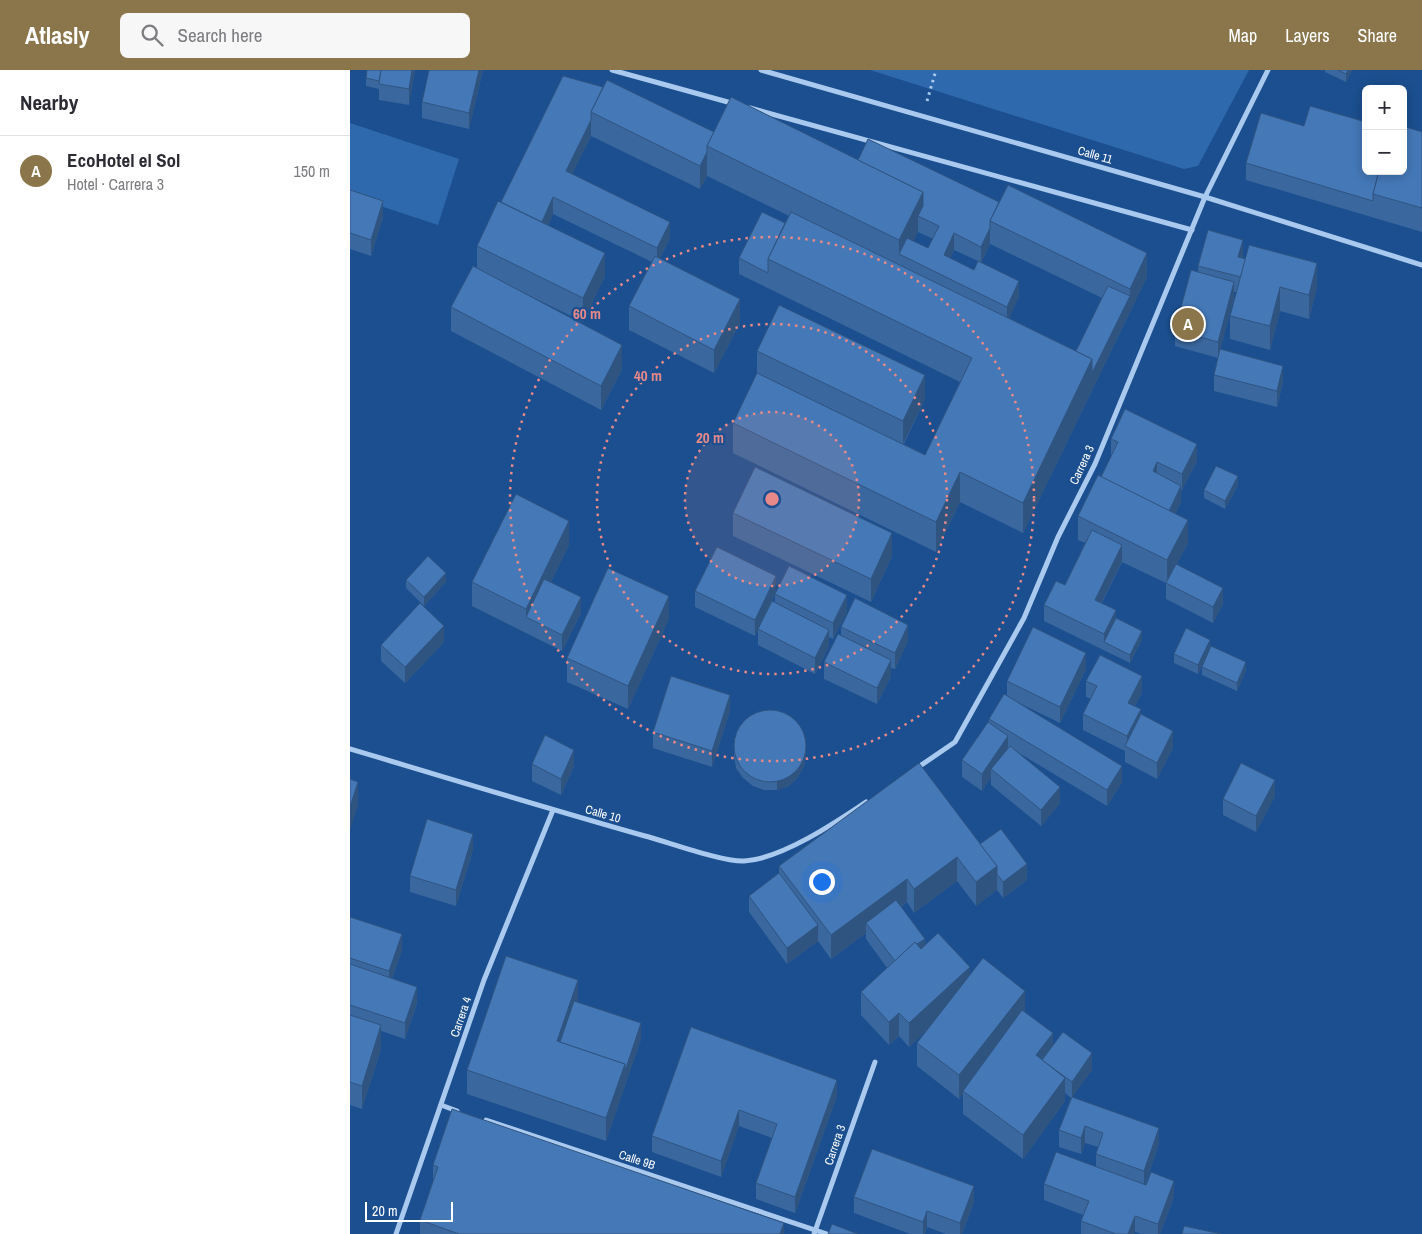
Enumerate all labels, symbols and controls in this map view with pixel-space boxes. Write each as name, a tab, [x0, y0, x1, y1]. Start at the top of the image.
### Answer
search box	[120, 13, 470, 58]
text: Atlasly	[25, 19, 90, 51]
icon: search	[138, 21, 166, 49]
text: Search here	[178, 22, 262, 48]
text: Map	[1229, 23, 1257, 48]
text: Layers	[1285, 23, 1330, 48]
text: Share	[1358, 23, 1397, 48]
map controls	[1362, 85, 1407, 175]
button: +	[1362, 85, 1407, 130]
text: Nearby	[20, 88, 78, 117]
button: −	[1362, 130, 1407, 175]
street label: Calle 11	[1076, 142, 1115, 168]
text: EcoHotel el Sol	[67, 147, 180, 173]
text: A	[31, 160, 41, 182]
text: 150 m	[294, 160, 330, 182]
text: Hotel · Carrera 3	[67, 173, 164, 195]
text: 60 m	[573, 303, 601, 324]
pin: A	[1172, 305, 1204, 343]
text: 40 m	[634, 365, 662, 386]
text: 20 m	[696, 427, 724, 448]
street label: Carrera 3	[1066, 443, 1098, 487]
centre of rings	[763, 490, 781, 508]
street label: Calle 10	[583, 801, 623, 827]
your location	[809, 869, 835, 895]
street label: Carrera 4	[447, 994, 475, 1039]
street label: Carrera 3	[821, 1123, 849, 1167]
street label: Calle 9B	[617, 1147, 658, 1173]
scale bar	[365, 1199, 452, 1222]
text: 20 m	[372, 1202, 398, 1220]

